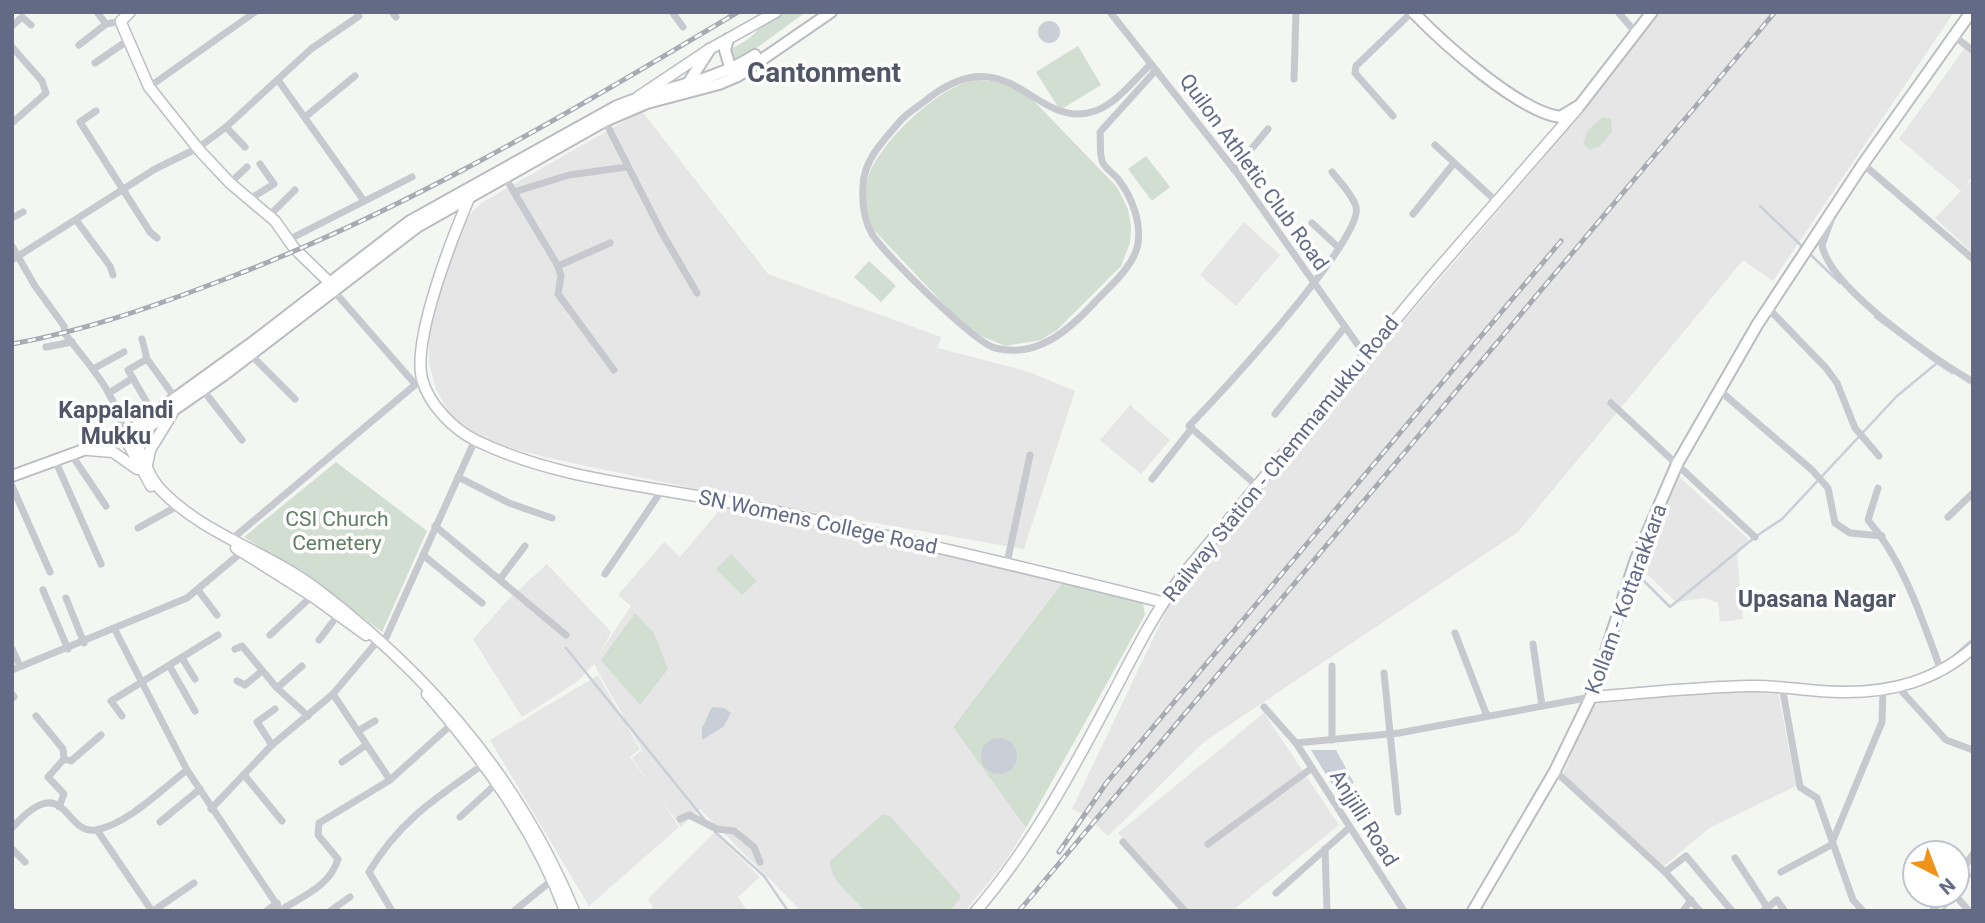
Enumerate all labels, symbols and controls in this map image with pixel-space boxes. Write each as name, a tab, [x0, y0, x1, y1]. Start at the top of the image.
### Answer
district label: Cantonment	[747, 56, 901, 89]
street label: Quilon Athletic Club Road	[1175, 69, 1333, 275]
street label: Railway Station - Chemmamukku Road	[1158, 311, 1404, 607]
district label: Kappalandi Mukku	[58, 397, 174, 450]
street label: SN Womens College Road	[696, 485, 940, 559]
street label: Kollam - Kottarakkara	[1580, 501, 1672, 697]
park label: CSI Church Cemetery	[285, 507, 389, 555]
district label: Upasana Nagar	[1738, 586, 1897, 613]
street label: Anjjilli Road	[1325, 765, 1403, 871]
north arrow	[1901, 839, 1971, 909]
text: N	[1934, 873, 1960, 899]

